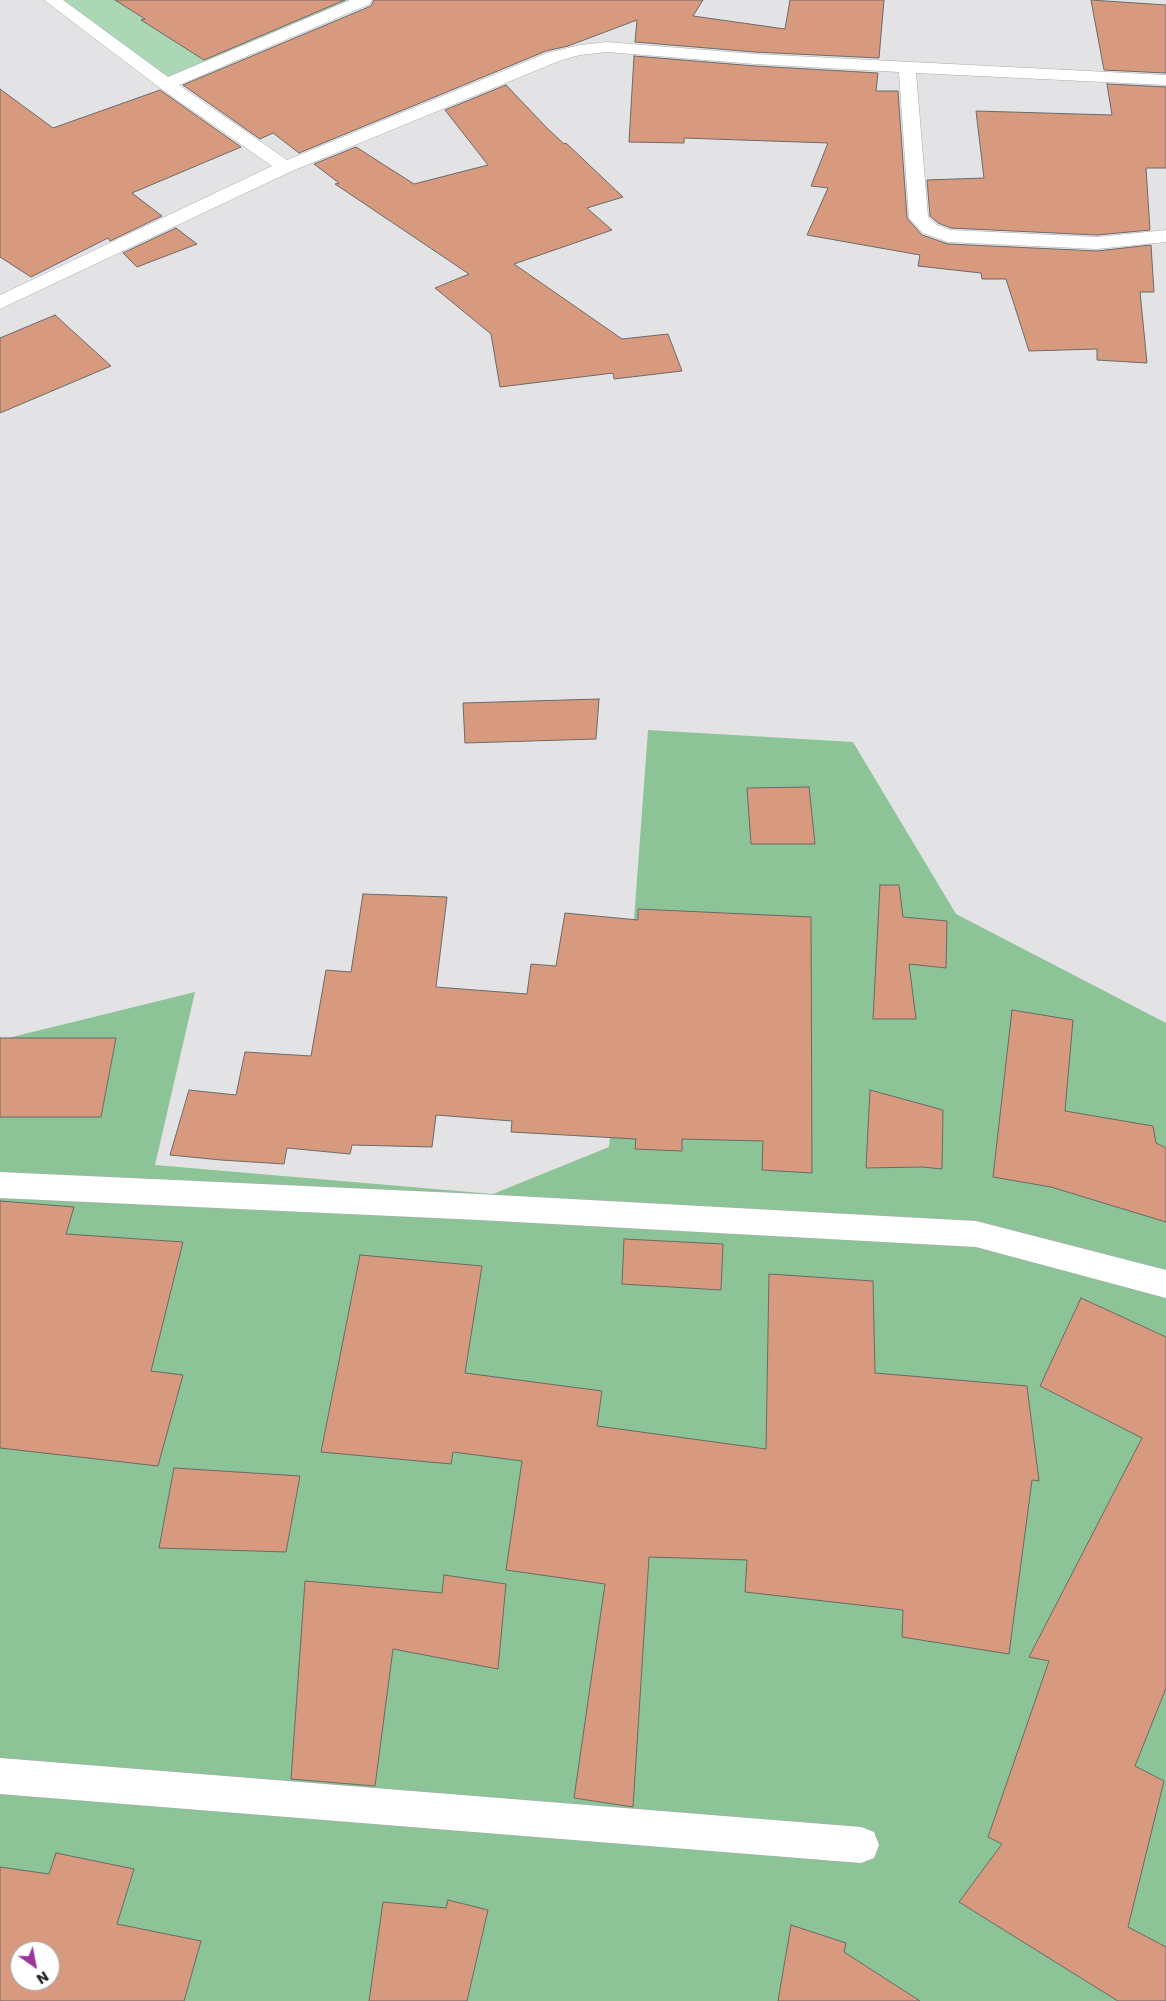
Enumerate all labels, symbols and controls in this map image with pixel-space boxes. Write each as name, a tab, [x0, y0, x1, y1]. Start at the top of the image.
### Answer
north arrow	[10, 1941, 60, 1991]
text: N	[33, 1966, 52, 1989]

